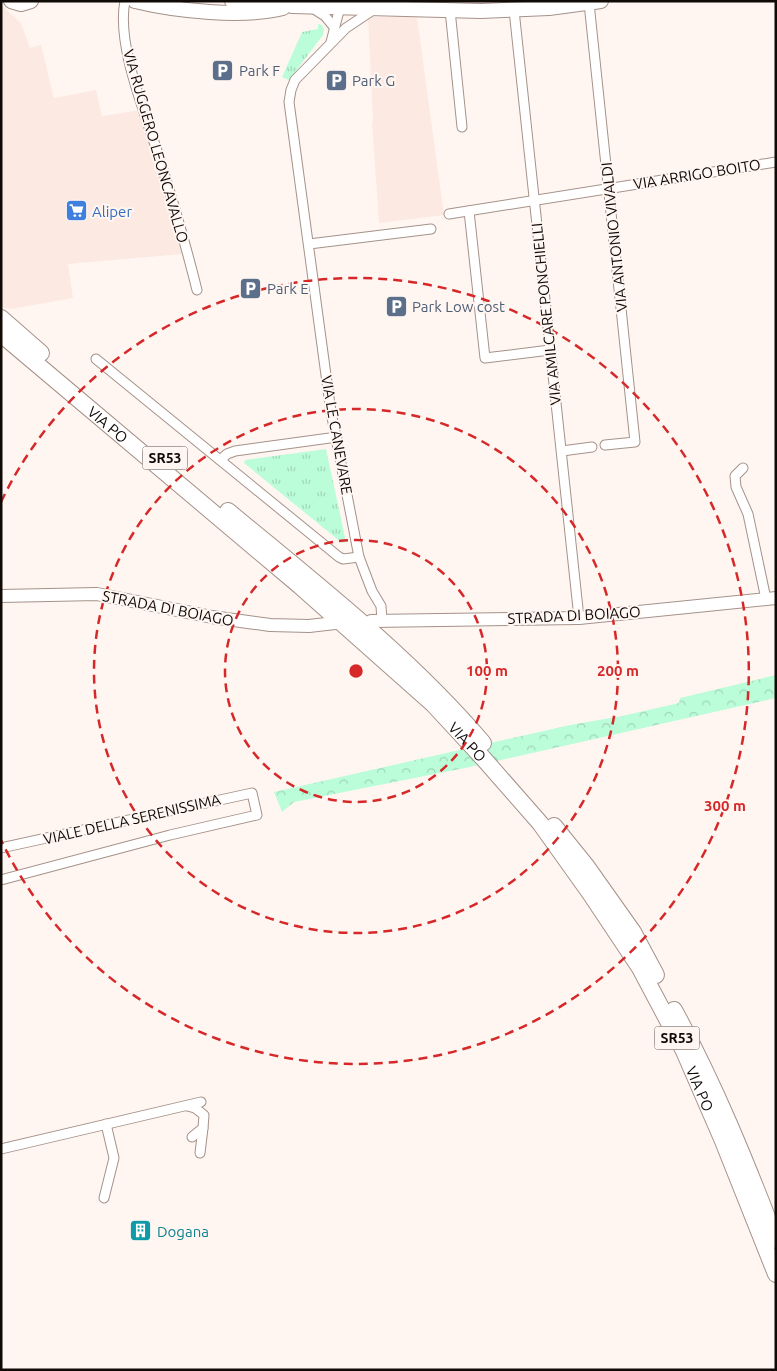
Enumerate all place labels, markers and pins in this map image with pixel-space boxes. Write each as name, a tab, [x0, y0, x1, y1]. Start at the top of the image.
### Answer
parking icon: Park F	[211, 58, 235, 82]
place label: Park F	[239, 62, 280, 79]
parking icon: Park G	[324, 68, 348, 92]
place label: Park G	[352, 72, 395, 89]
supermarket icon: Aliper	[64, 199, 88, 223]
place label: Aliper	[92, 203, 132, 220]
parking icon: Park E	[239, 276, 263, 300]
place label: Park E	[267, 280, 309, 297]
parking icon: Park Low cost	[384, 294, 408, 318]
place label: Park Low cost	[412, 298, 505, 315]
centre of rings	[347, 662, 365, 680]
building icon: Dogana	[129, 1219, 153, 1243]
place label: Dogana	[157, 1223, 209, 1240]

